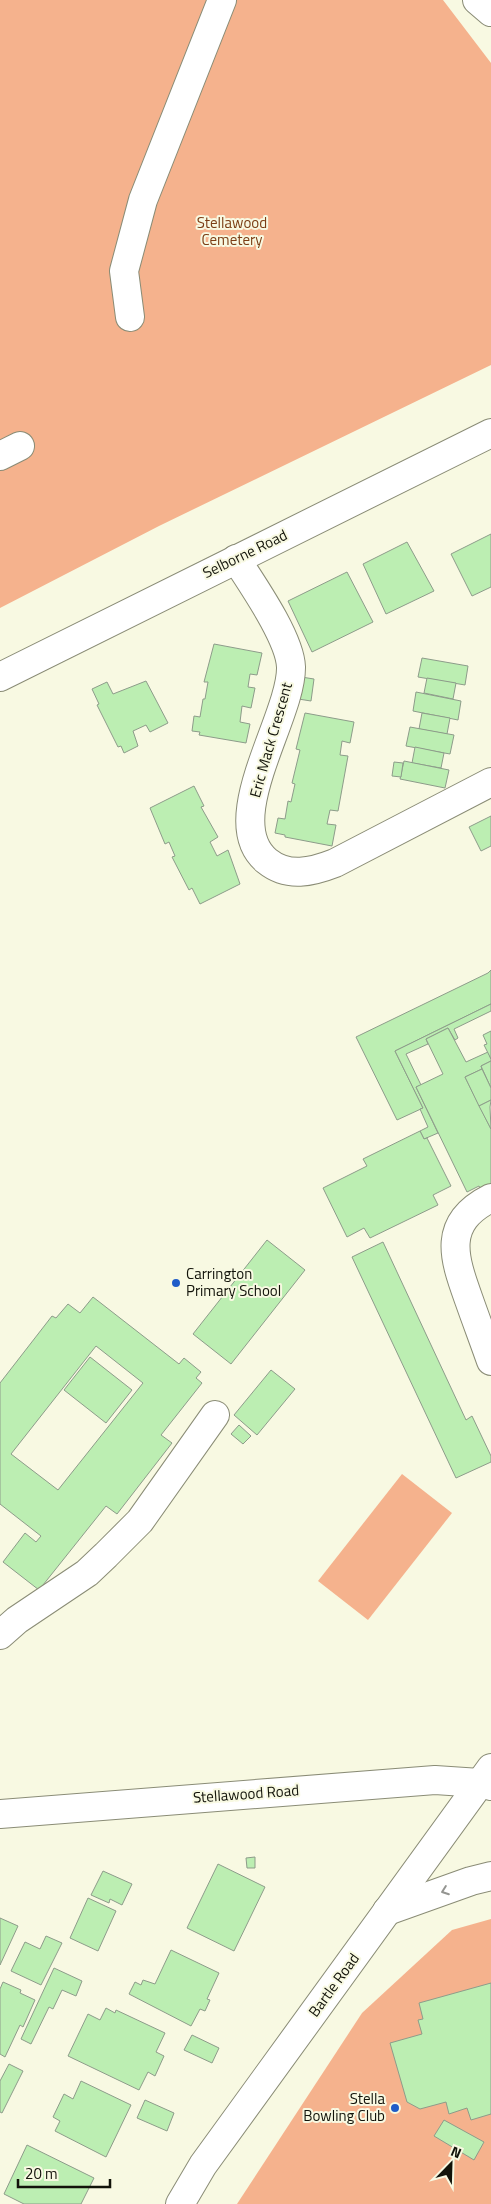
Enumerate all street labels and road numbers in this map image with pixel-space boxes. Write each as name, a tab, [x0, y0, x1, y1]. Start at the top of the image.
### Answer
street label: Selborne Road	[199, 523, 291, 584]
street label: Eric Mack Crescent	[243, 679, 298, 800]
street label: Stellawood Road	[192, 1778, 300, 1809]
street label: Bartle Road	[303, 1948, 365, 2021]

